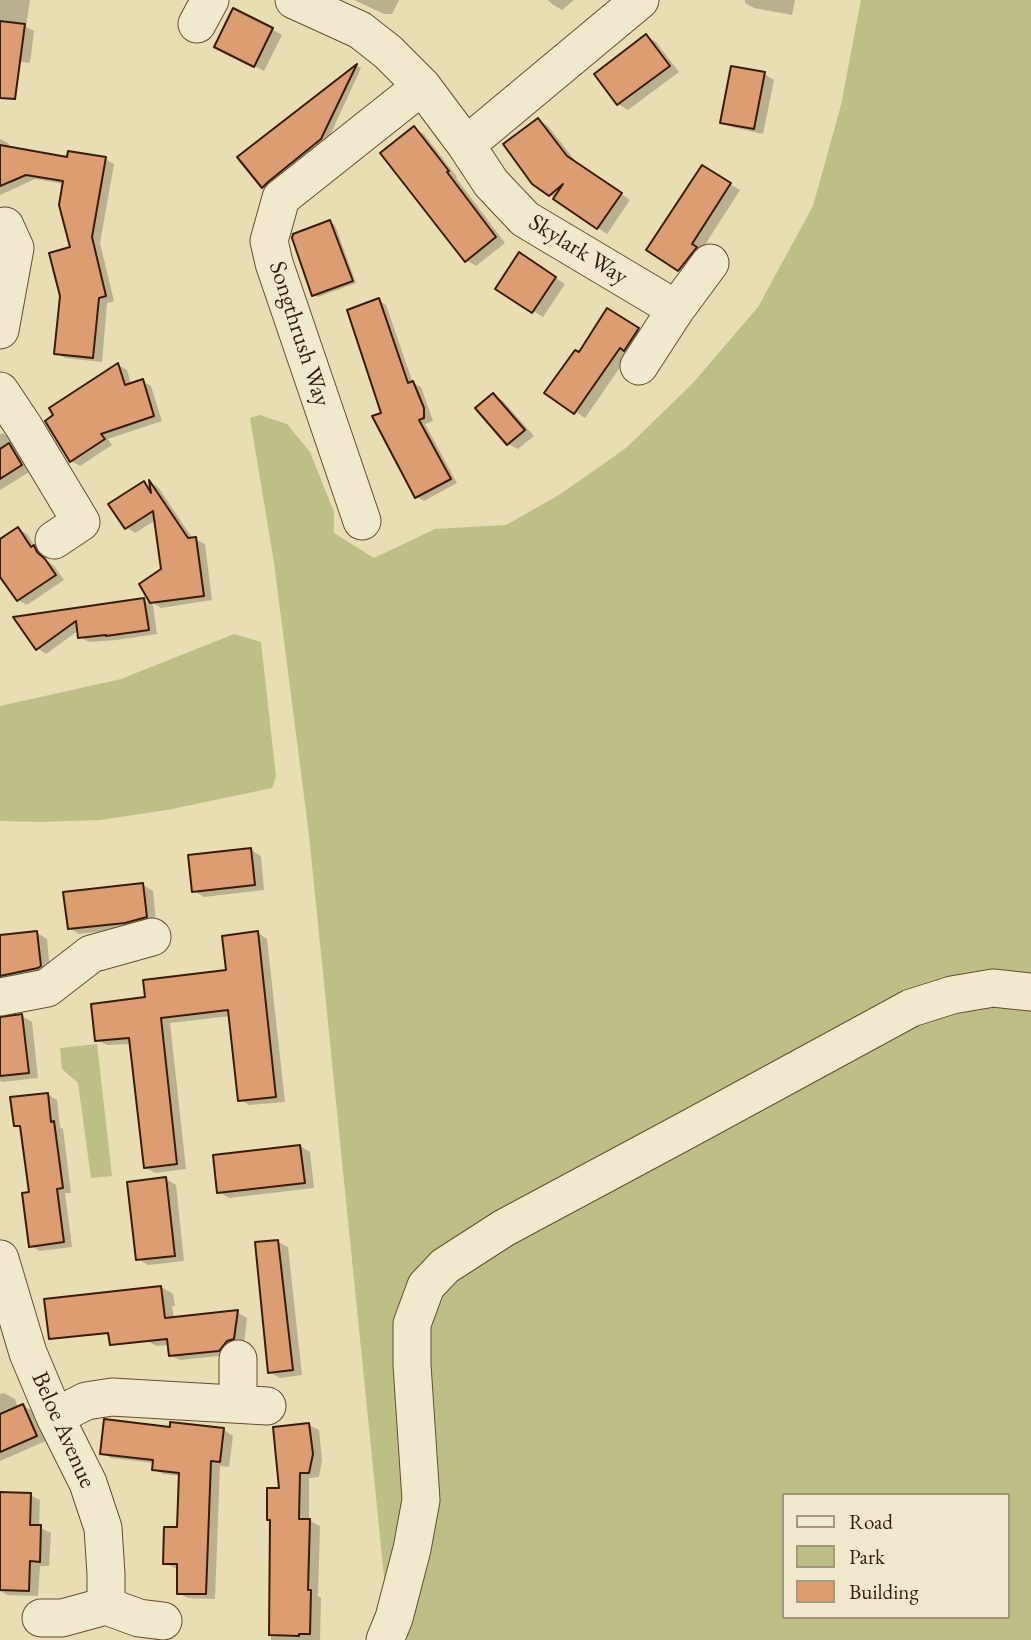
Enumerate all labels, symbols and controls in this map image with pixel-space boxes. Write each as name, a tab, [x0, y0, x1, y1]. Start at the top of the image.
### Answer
street label: Skylark Way	[523, 208, 633, 292]
street label: Songthrush Way	[262, 258, 336, 410]
street label: Beloe Avenue	[25, 1367, 101, 1493]
legend	[782, 1493, 1010, 1619]
text: Road	[849, 1508, 893, 1535]
text: Park	[849, 1543, 885, 1570]
text: Building	[849, 1578, 919, 1605]

